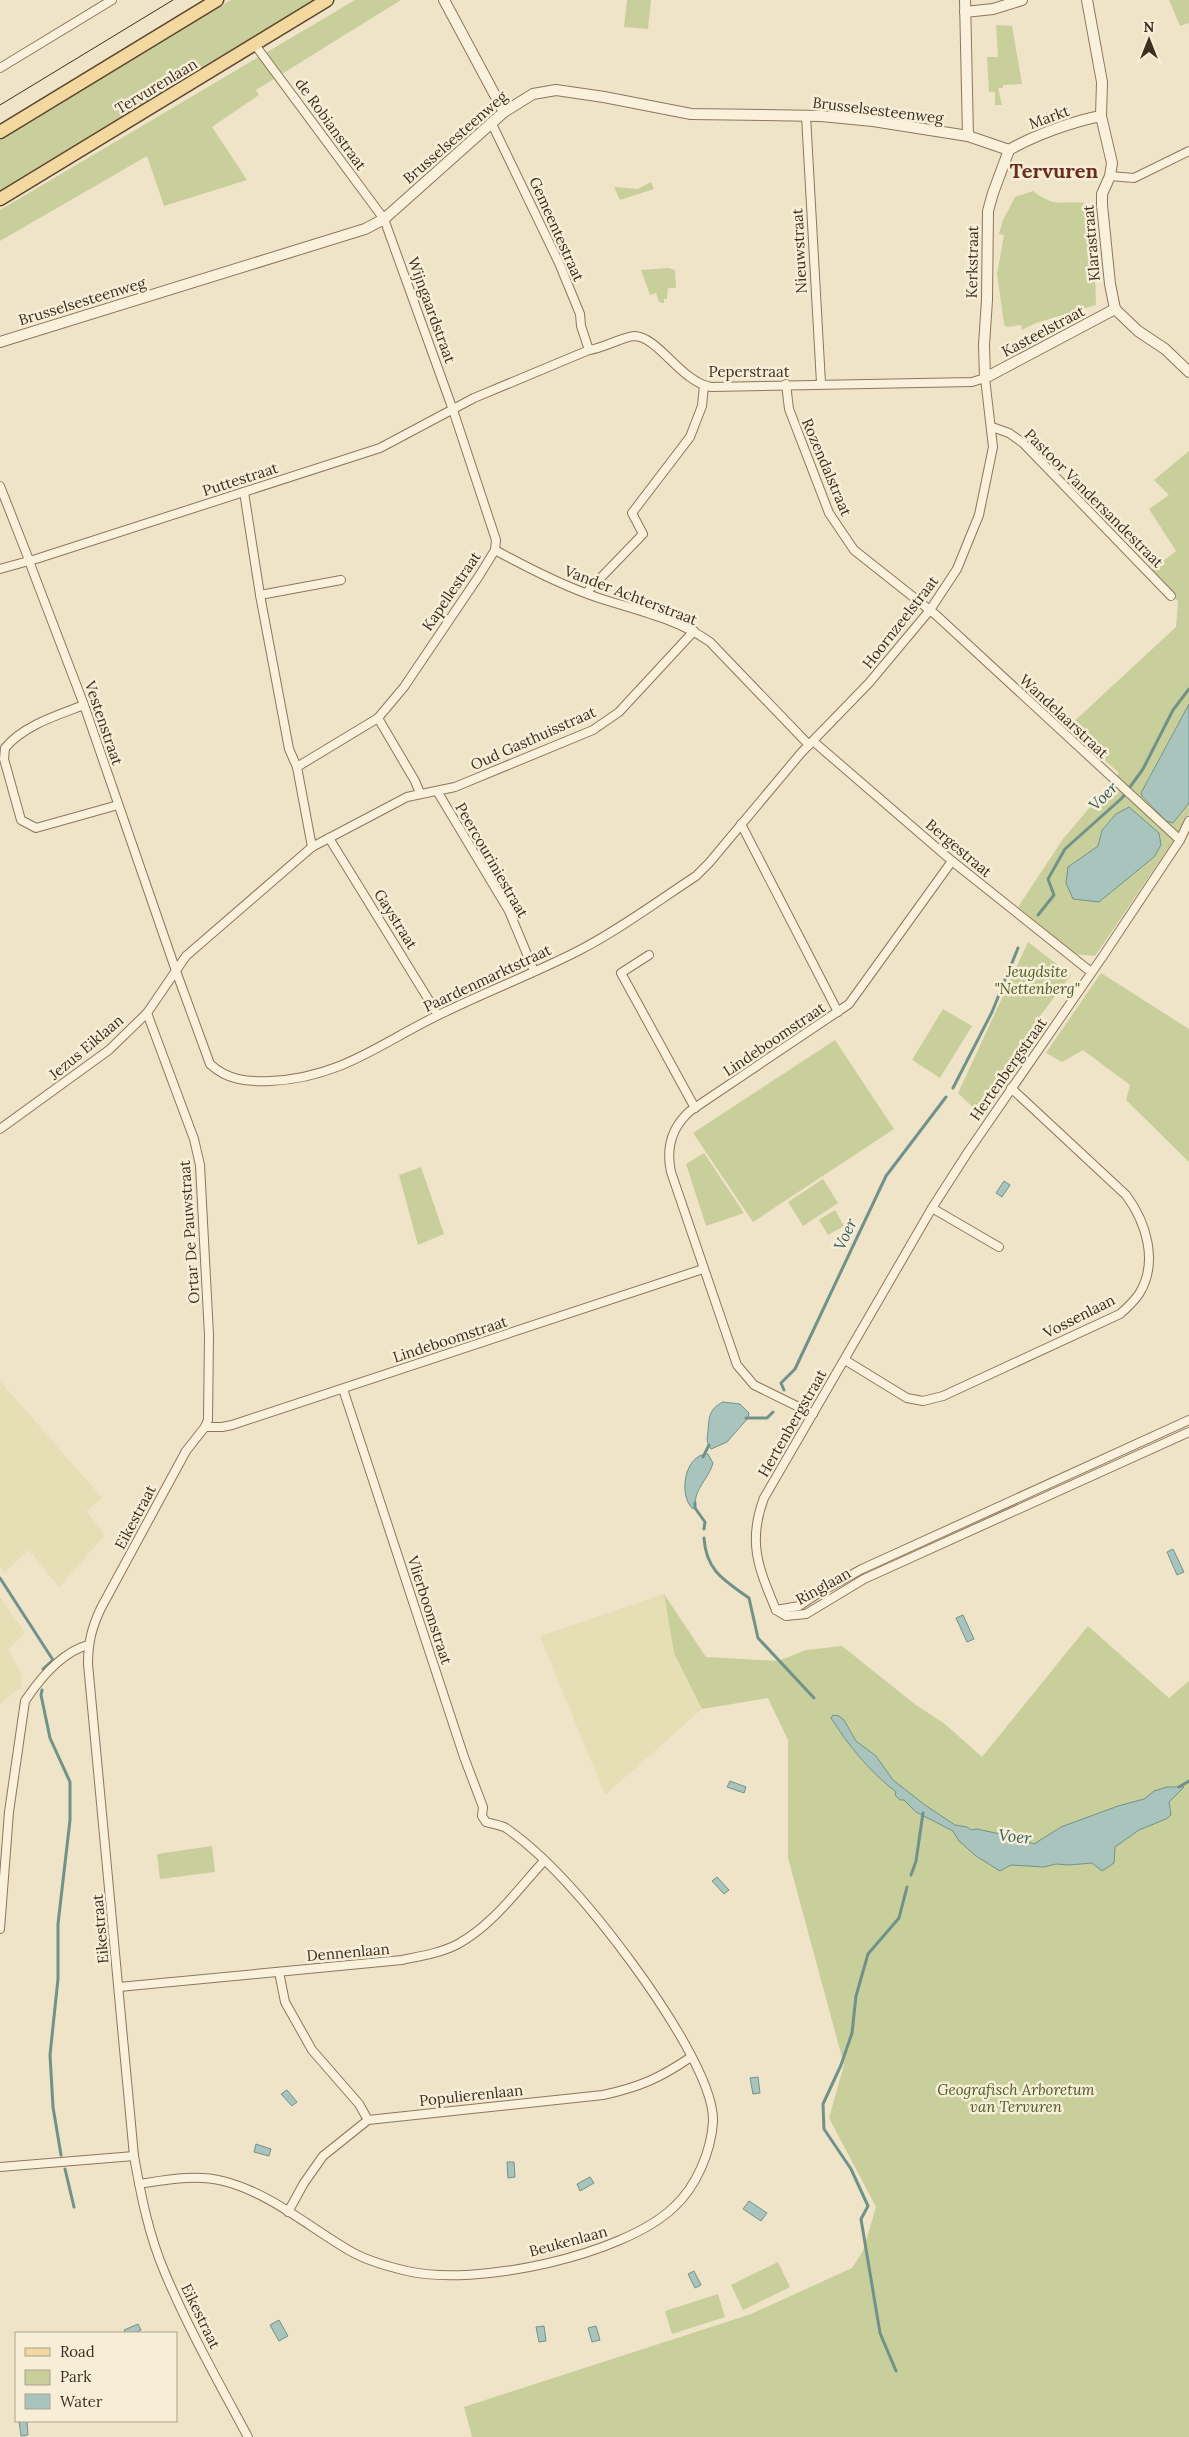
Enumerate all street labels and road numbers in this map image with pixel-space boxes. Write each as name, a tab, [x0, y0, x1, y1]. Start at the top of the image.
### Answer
street label: Tervurenlaan	[111, 54, 201, 118]
street label: de Robianstraat	[291, 74, 371, 174]
street label: Brusselsesteenweg	[399, 86, 512, 187]
street label: Brusselsesteenweg	[811, 93, 945, 128]
street label: Markt	[1026, 101, 1072, 133]
street label: Gemeentestraat	[525, 174, 589, 284]
street label: Klarastraat	[1078, 204, 1104, 282]
street label: Nieuwstraat	[787, 208, 811, 294]
street label: Kerkstraat	[962, 225, 982, 299]
street label: Wijngaardstraat	[404, 254, 460, 366]
street label: Brusselsesteenweg	[16, 272, 149, 329]
street label: Kasteelstraat	[998, 301, 1088, 361]
street label: Peperstraat	[709, 362, 790, 381]
street label: Rozendalstraat	[798, 415, 856, 519]
street label: Pastoor Vandersandestraat	[1021, 425, 1168, 572]
street label: Puttestraat	[200, 458, 280, 500]
street label: Kapellestraat	[417, 548, 485, 634]
street label: Vander Achterstraat	[561, 561, 700, 629]
street label: Hoornzeelstraat	[858, 572, 942, 672]
street label: Wandelaarstraat	[1016, 670, 1113, 762]
street label: Vestenstraat	[80, 678, 127, 768]
street label: Oud Gasthuisstraat	[467, 702, 599, 774]
street label: Peercouriniestraat	[451, 799, 533, 921]
street label: Bergestraat	[922, 815, 996, 881]
street label: Gaystraat	[370, 885, 422, 953]
street label: Paardenmarktstraat	[420, 940, 554, 1016]
street label: Lindeboomstraat	[719, 998, 829, 1080]
street label: Jezus Eiklaan	[44, 1010, 127, 1084]
street label: Hertenbergstraat	[966, 1014, 1051, 1124]
street label: Ortar De Pauwstraat	[175, 1160, 203, 1304]
street label: Vossenlaan	[1039, 1290, 1118, 1343]
street label: Lindeboomstraat	[390, 1312, 510, 1366]
street label: Hertenbergstraat	[754, 1366, 831, 1480]
street label: Eikestraat	[110, 1481, 160, 1552]
street label: Vlierboomstraat	[403, 1552, 457, 1667]
street label: Ringlaan	[792, 1563, 854, 1609]
street label: Eikestraat	[87, 1893, 113, 1965]
street label: Dennenlaan	[306, 1939, 390, 1965]
street label: Populierenlaan	[418, 2080, 524, 2110]
street label: Beukenlaan	[527, 2221, 609, 2261]
street label: Eikestraat	[177, 2280, 225, 2352]

